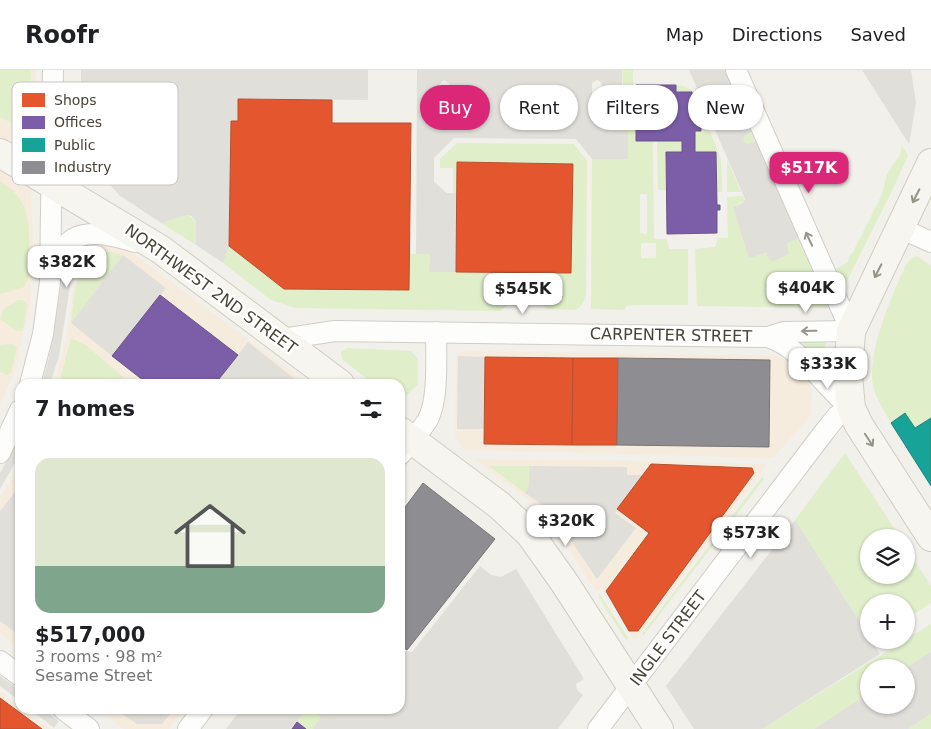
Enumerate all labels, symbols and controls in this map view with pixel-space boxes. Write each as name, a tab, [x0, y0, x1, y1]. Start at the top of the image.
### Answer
text: Roofr	[25, 21, 99, 49]
text: Map	[666, 24, 704, 45]
text: Directions	[732, 24, 822, 45]
text: Saved	[850, 24, 906, 45]
legend	[12, 82, 178, 185]
chip: Buy	[420, 85, 490, 130]
chip: Rent	[500, 85, 578, 130]
chip: Filters	[588, 85, 678, 130]
chip: New	[688, 85, 763, 130]
text: Shops	[54, 92, 97, 108]
text: Offices	[54, 114, 102, 130]
text: Public	[54, 137, 95, 153]
pin: $517K	[774, 152, 844, 194]
text: $517K	[781, 158, 837, 177]
text: Industry	[54, 159, 112, 175]
one-way arrow	[911, 188, 921, 203]
street label: NORTHWEST 2ND STREET	[121, 220, 301, 358]
one-way arrow	[804, 232, 814, 247]
pin: $382K	[32, 246, 102, 288]
text: $382K	[39, 252, 95, 271]
one-way arrow	[873, 264, 883, 279]
pin: $545K	[488, 272, 558, 315]
pin: $404K	[771, 272, 841, 314]
text: $404K	[778, 278, 834, 297]
text: $545K	[495, 279, 551, 298]
street label: CARPENTER STREET	[590, 324, 752, 346]
one-way arrow	[801, 327, 817, 336]
pin: $333K	[793, 348, 863, 390]
text: $333K	[800, 354, 856, 373]
icon: filters	[357, 395, 385, 423]
text: 7 homes	[35, 397, 135, 421]
one-way arrow	[864, 433, 874, 447]
icon: home	[165, 491, 255, 581]
pin: $320K	[531, 504, 601, 547]
text: $320K	[538, 511, 594, 530]
pin: $573K	[716, 516, 786, 559]
text: $573K	[723, 523, 779, 542]
map controls	[860, 529, 915, 714]
button: layers	[860, 529, 915, 584]
street label: INGLE STREET	[626, 586, 710, 689]
button: +	[860, 594, 915, 649]
text: $517,000	[35, 623, 145, 647]
text: 3 rooms · 98 m²	[35, 647, 163, 666]
button: −	[860, 659, 915, 714]
text: Sesame Street	[35, 666, 152, 685]

